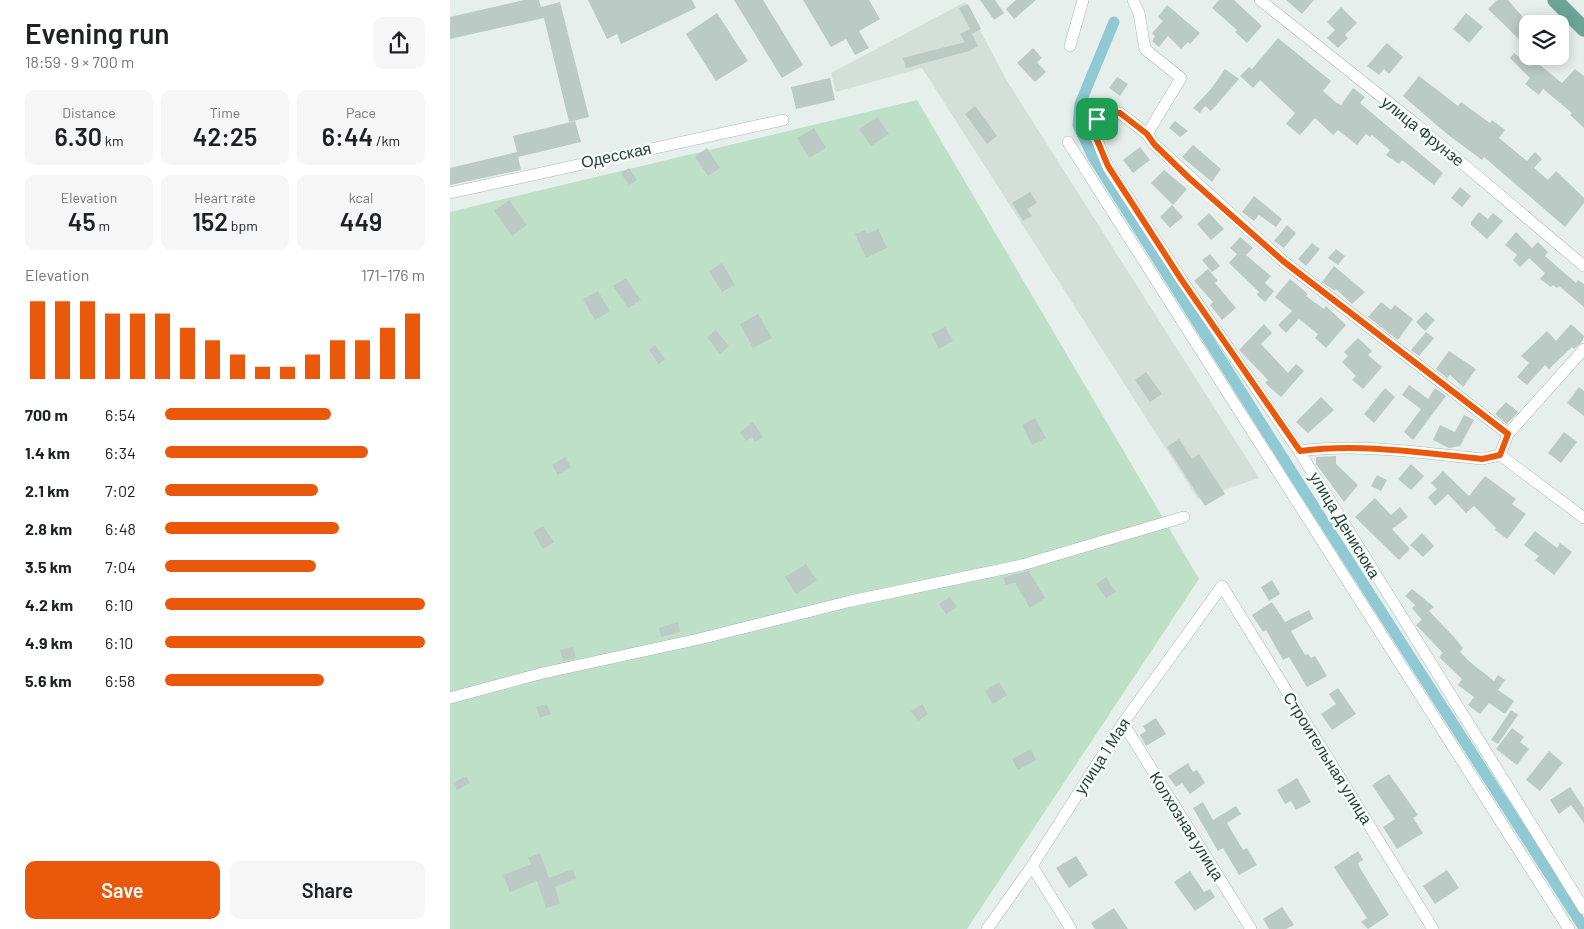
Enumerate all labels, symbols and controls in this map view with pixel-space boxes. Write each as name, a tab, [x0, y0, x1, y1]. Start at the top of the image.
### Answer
map controls	[1519, 15, 1569, 65]
button: layers	[1519, 15, 1569, 65]
text: Evening run	[25, 16, 170, 50]
button: share	[373, 17, 425, 69]
text: 18:59 · 9 × 700 m	[25, 52, 134, 71]
street label: улица Фрунзе	[1378, 91, 1469, 170]
pin	[1076, 98, 1118, 140]
text: Distance	[62, 104, 116, 121]
text: Time	[210, 104, 240, 121]
text: Pace	[346, 104, 376, 121]
icon: arrive	[1083, 105, 1111, 133]
text: 6.30	[55, 121, 102, 151]
text: 42:25	[193, 121, 257, 151]
text: 6:44	[322, 121, 373, 151]
text: km	[102, 132, 123, 149]
text: /km	[373, 132, 400, 149]
street label: Одесская	[579, 138, 653, 171]
text: Elevation	[61, 189, 117, 206]
text: Heart rate	[194, 189, 256, 206]
text: kcal	[349, 189, 373, 206]
text: 45	[68, 206, 96, 236]
text: 152	[192, 206, 228, 236]
text: 449	[340, 206, 382, 236]
text: m	[96, 217, 110, 234]
text: bpm	[228, 217, 258, 234]
text: Elevation	[25, 265, 89, 284]
text: 171–176 m	[361, 265, 425, 284]
text: 700 m	[25, 405, 68, 424]
text: 6:54	[105, 405, 136, 424]
text: 1.4 km	[25, 443, 70, 462]
text: 6:34	[105, 443, 136, 462]
street label: улица Денисюка	[1306, 468, 1385, 582]
text: 2.1 km	[25, 481, 69, 500]
text: 7:02	[105, 481, 136, 500]
text: 2.8 km	[25, 519, 72, 538]
text: 6:48	[105, 519, 136, 538]
text: 3.5 km	[25, 557, 72, 576]
text: 7:04	[105, 557, 136, 576]
text: 4.2 km	[25, 595, 73, 614]
text: 6:10	[105, 595, 133, 614]
text: 4.9 km	[25, 633, 73, 652]
text: 6:10	[105, 633, 133, 652]
text: 5.6 km	[25, 671, 72, 690]
text: 6:58	[105, 671, 135, 690]
street label: Строительная улица	[1280, 688, 1377, 827]
street label: улица 1 Мая	[1070, 714, 1133, 797]
street label: Колхозная улица	[1146, 768, 1229, 884]
button: Save	[25, 861, 220, 919]
button: Share	[230, 861, 425, 919]

